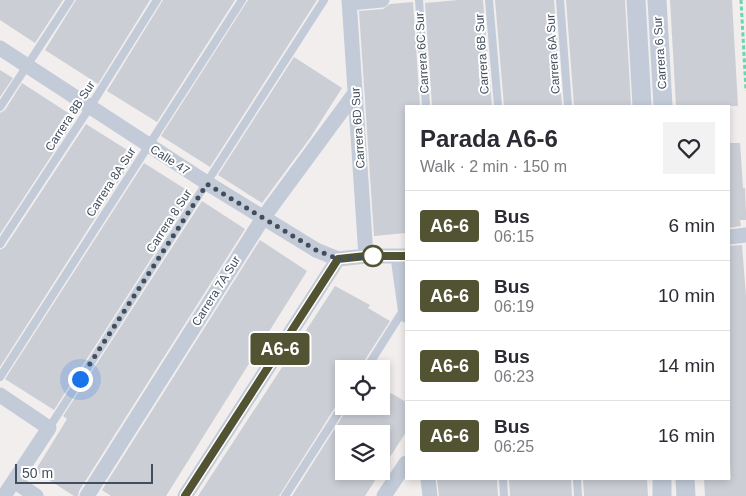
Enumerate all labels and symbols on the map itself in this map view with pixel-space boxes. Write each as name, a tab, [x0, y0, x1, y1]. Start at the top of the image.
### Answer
street label: Carrera 6C Sur	[412, 12, 432, 94]
street label: Carrera 6B Sur	[472, 13, 492, 95]
street label: Carrera 6A Sur	[543, 14, 563, 94]
street label: Carrera 6 Sur	[650, 16, 670, 90]
street label: Carrera 8B Sur	[42, 78, 98, 154]
street label: Carrera 6D Sur	[348, 87, 368, 169]
street label: Calle 47	[148, 142, 193, 178]
street label: Carrera 8A Sur	[83, 145, 139, 219]
street label: Carrera 8 Sur	[143, 187, 195, 255]
unlabelled marker	[362, 245, 384, 267]
street label: Carrera 7A Sur	[189, 253, 243, 329]
line badge: A6-6	[245, 333, 315, 365]
your location	[68, 367, 93, 392]
scale bar	[15, 461, 152, 484]

